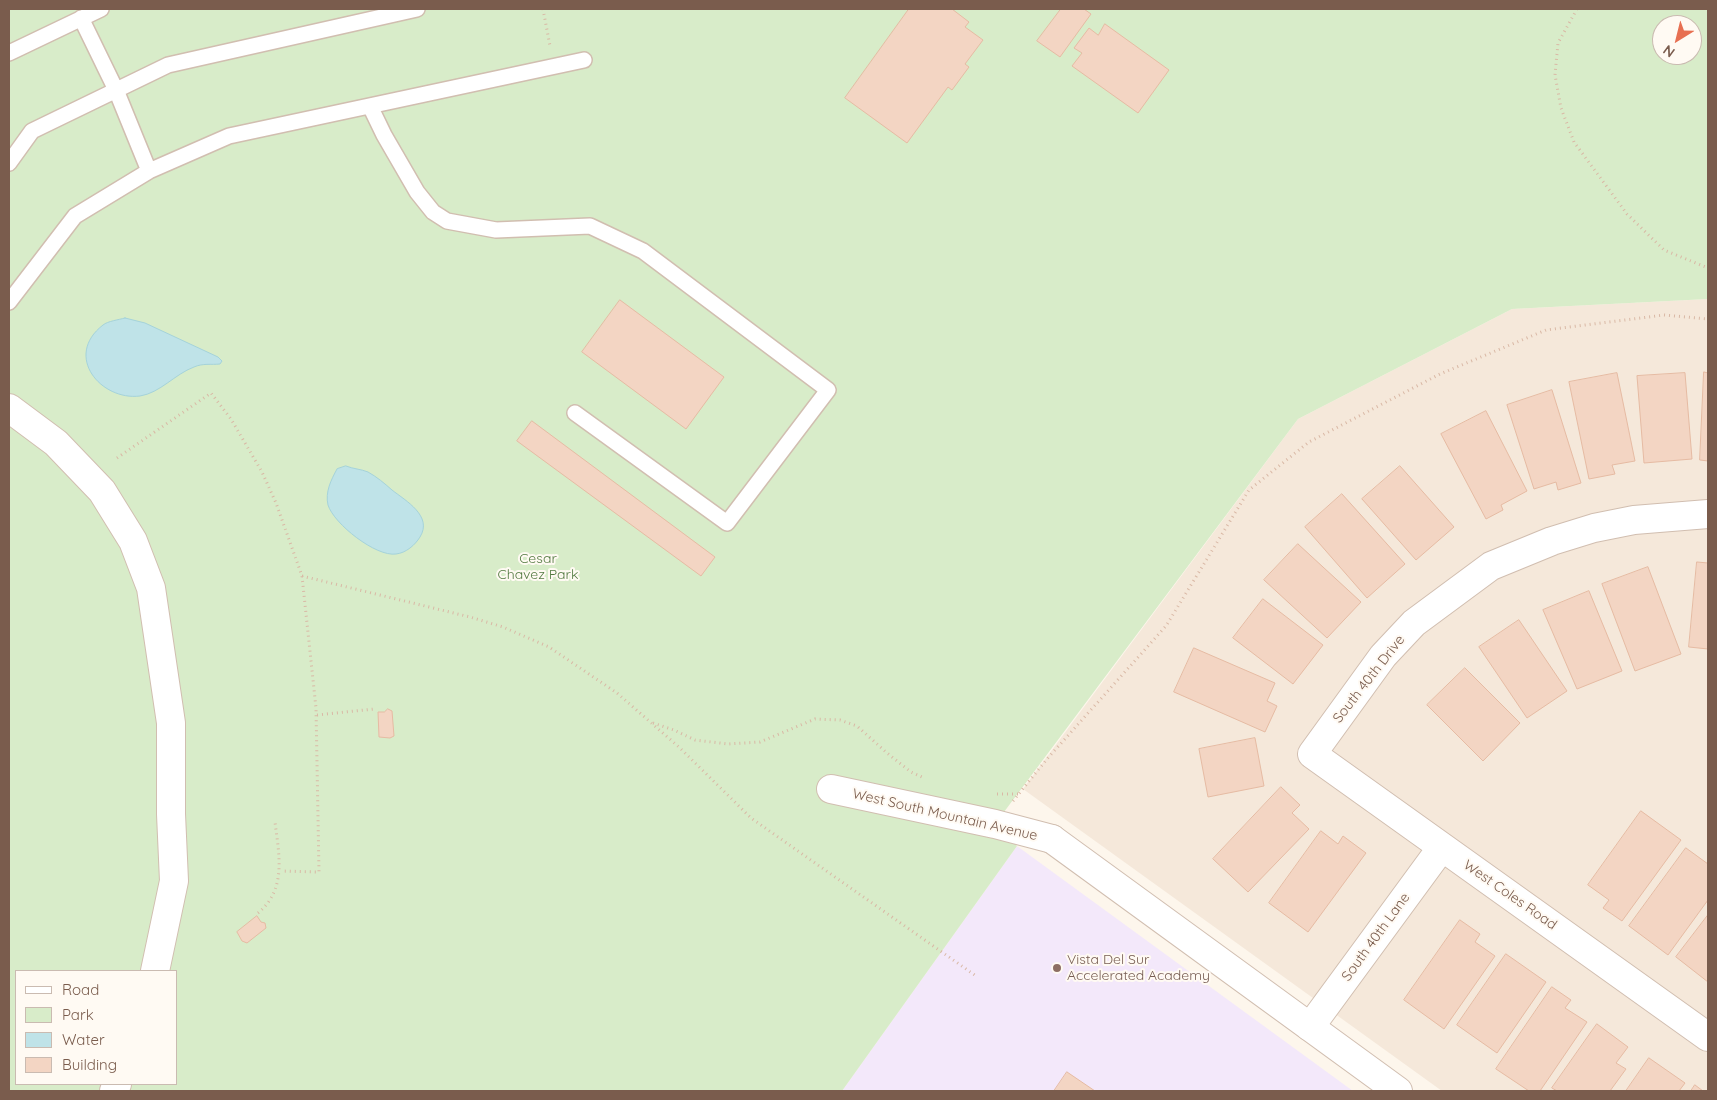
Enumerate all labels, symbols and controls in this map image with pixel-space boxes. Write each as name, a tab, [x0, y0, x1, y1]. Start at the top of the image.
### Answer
north arrow	[1652, 15, 1702, 65]
text: N	[1659, 41, 1678, 62]
park label: Cesar Chavez Park	[498, 551, 578, 584]
street label: South 40th Drive	[1330, 632, 1408, 726]
street label: West South Mountain Avenue	[851, 786, 1039, 844]
street label: West Coles Road	[1460, 857, 1560, 933]
street label: South 40th Lane	[1338, 890, 1414, 984]
place label: Vista Del Sur Accelerated Academy	[1067, 952, 1210, 984]
marker: Vista Del Sur Accelerated Academy	[1051, 962, 1063, 974]
legend	[15, 970, 178, 1085]
text: Road	[62, 980, 99, 999]
text: Park	[62, 1005, 94, 1024]
text: Water	[62, 1030, 105, 1049]
text: Building	[62, 1055, 117, 1074]

